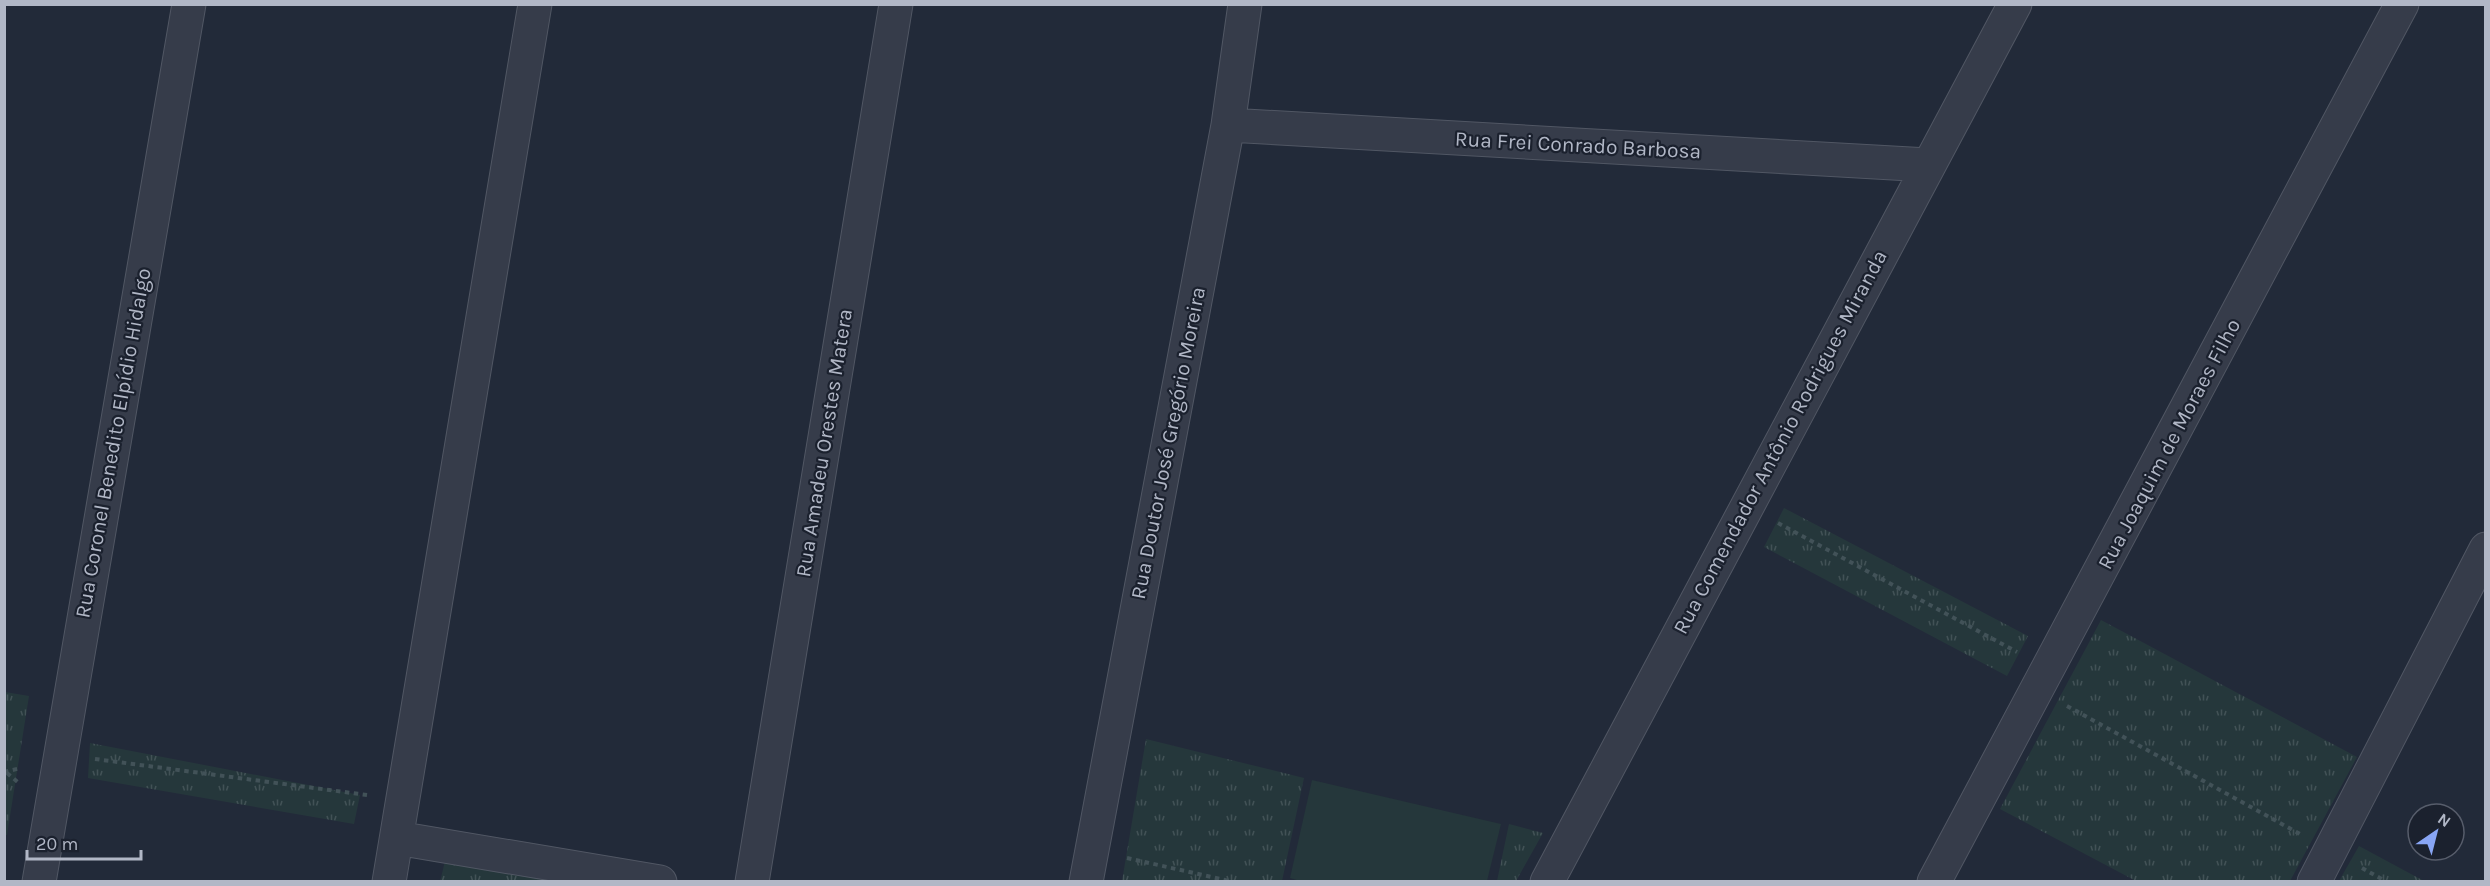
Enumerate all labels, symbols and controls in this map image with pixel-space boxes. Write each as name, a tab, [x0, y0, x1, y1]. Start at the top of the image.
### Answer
street label: Rua Frei Conrado Barbosa	[1454, 127, 1702, 163]
street label: Rua Comendador Antônio Rodrigues Miranda	[1668, 246, 1892, 638]
street label: Rua Coronel Benedito Elpídio Hidalgo	[70, 266, 156, 620]
street label: Rua Doutor José Gregório Moreira	[1126, 285, 1210, 601]
street label: Rua Amadeu Orestes Matera	[791, 307, 857, 579]
street label: Rua Joaquim de Moraes Filho	[2093, 315, 2245, 573]
north arrow	[2406, 802, 2466, 862]
text: N	[2434, 809, 2454, 831]
scale bar	[27, 823, 141, 861]
text: 20 m	[36, 833, 78, 855]

